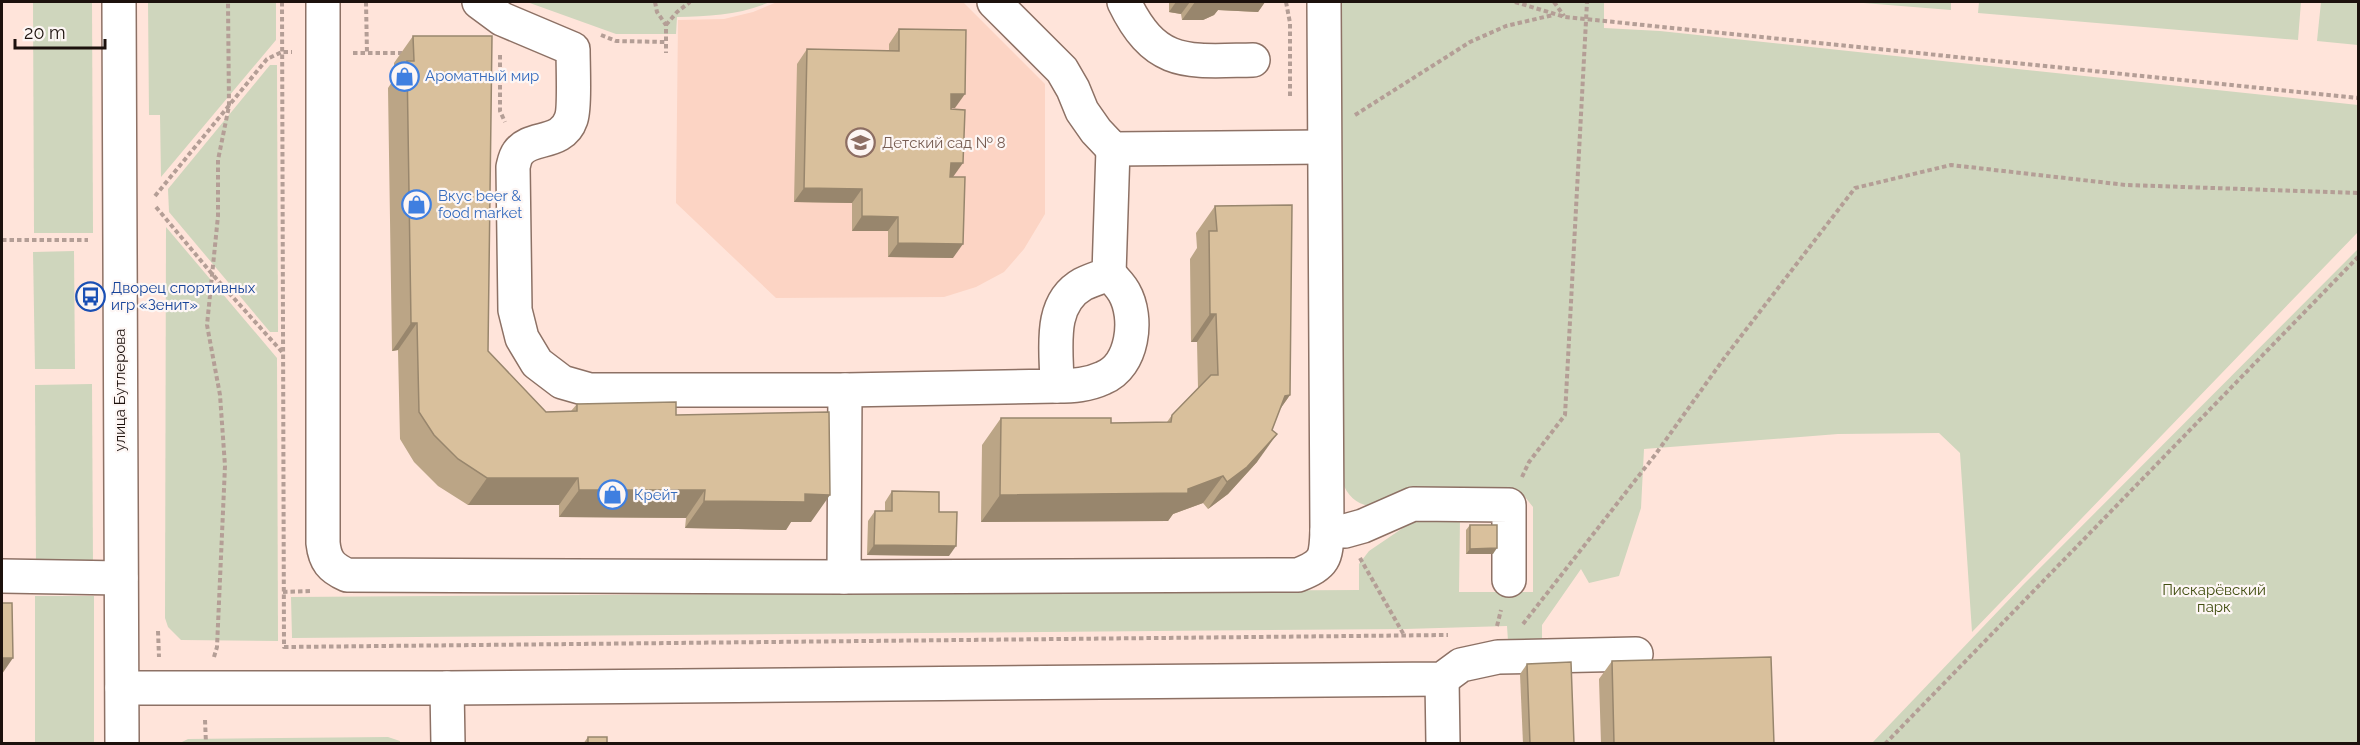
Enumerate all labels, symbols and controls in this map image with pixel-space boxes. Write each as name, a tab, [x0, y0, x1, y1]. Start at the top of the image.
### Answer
scale bar	[15, 12, 105, 50]
text: 20 m	[24, 22, 66, 43]
shop icon: Ароматный мир	[388, 60, 420, 92]
place label: Ароматный мир	[425, 67, 539, 85]
school or university icon: Детский сад № 8	[845, 127, 877, 159]
place label: Детский сад № 8	[882, 134, 1006, 152]
place label: Вкус beer & food market	[438, 187, 522, 222]
shop icon: Вкус beer & food market	[401, 189, 433, 221]
place label: Дворец спортивных игр «Зенит»	[111, 279, 256, 314]
bus stop icon: Дворец спортивных игр «Зенит»	[74, 281, 106, 313]
street label: улица Бутлерова	[111, 328, 129, 452]
shop icon: Крейт	[597, 479, 629, 511]
place label: Крейт	[634, 486, 678, 504]
park label: Пискарёвский парк	[2162, 581, 2266, 616]

